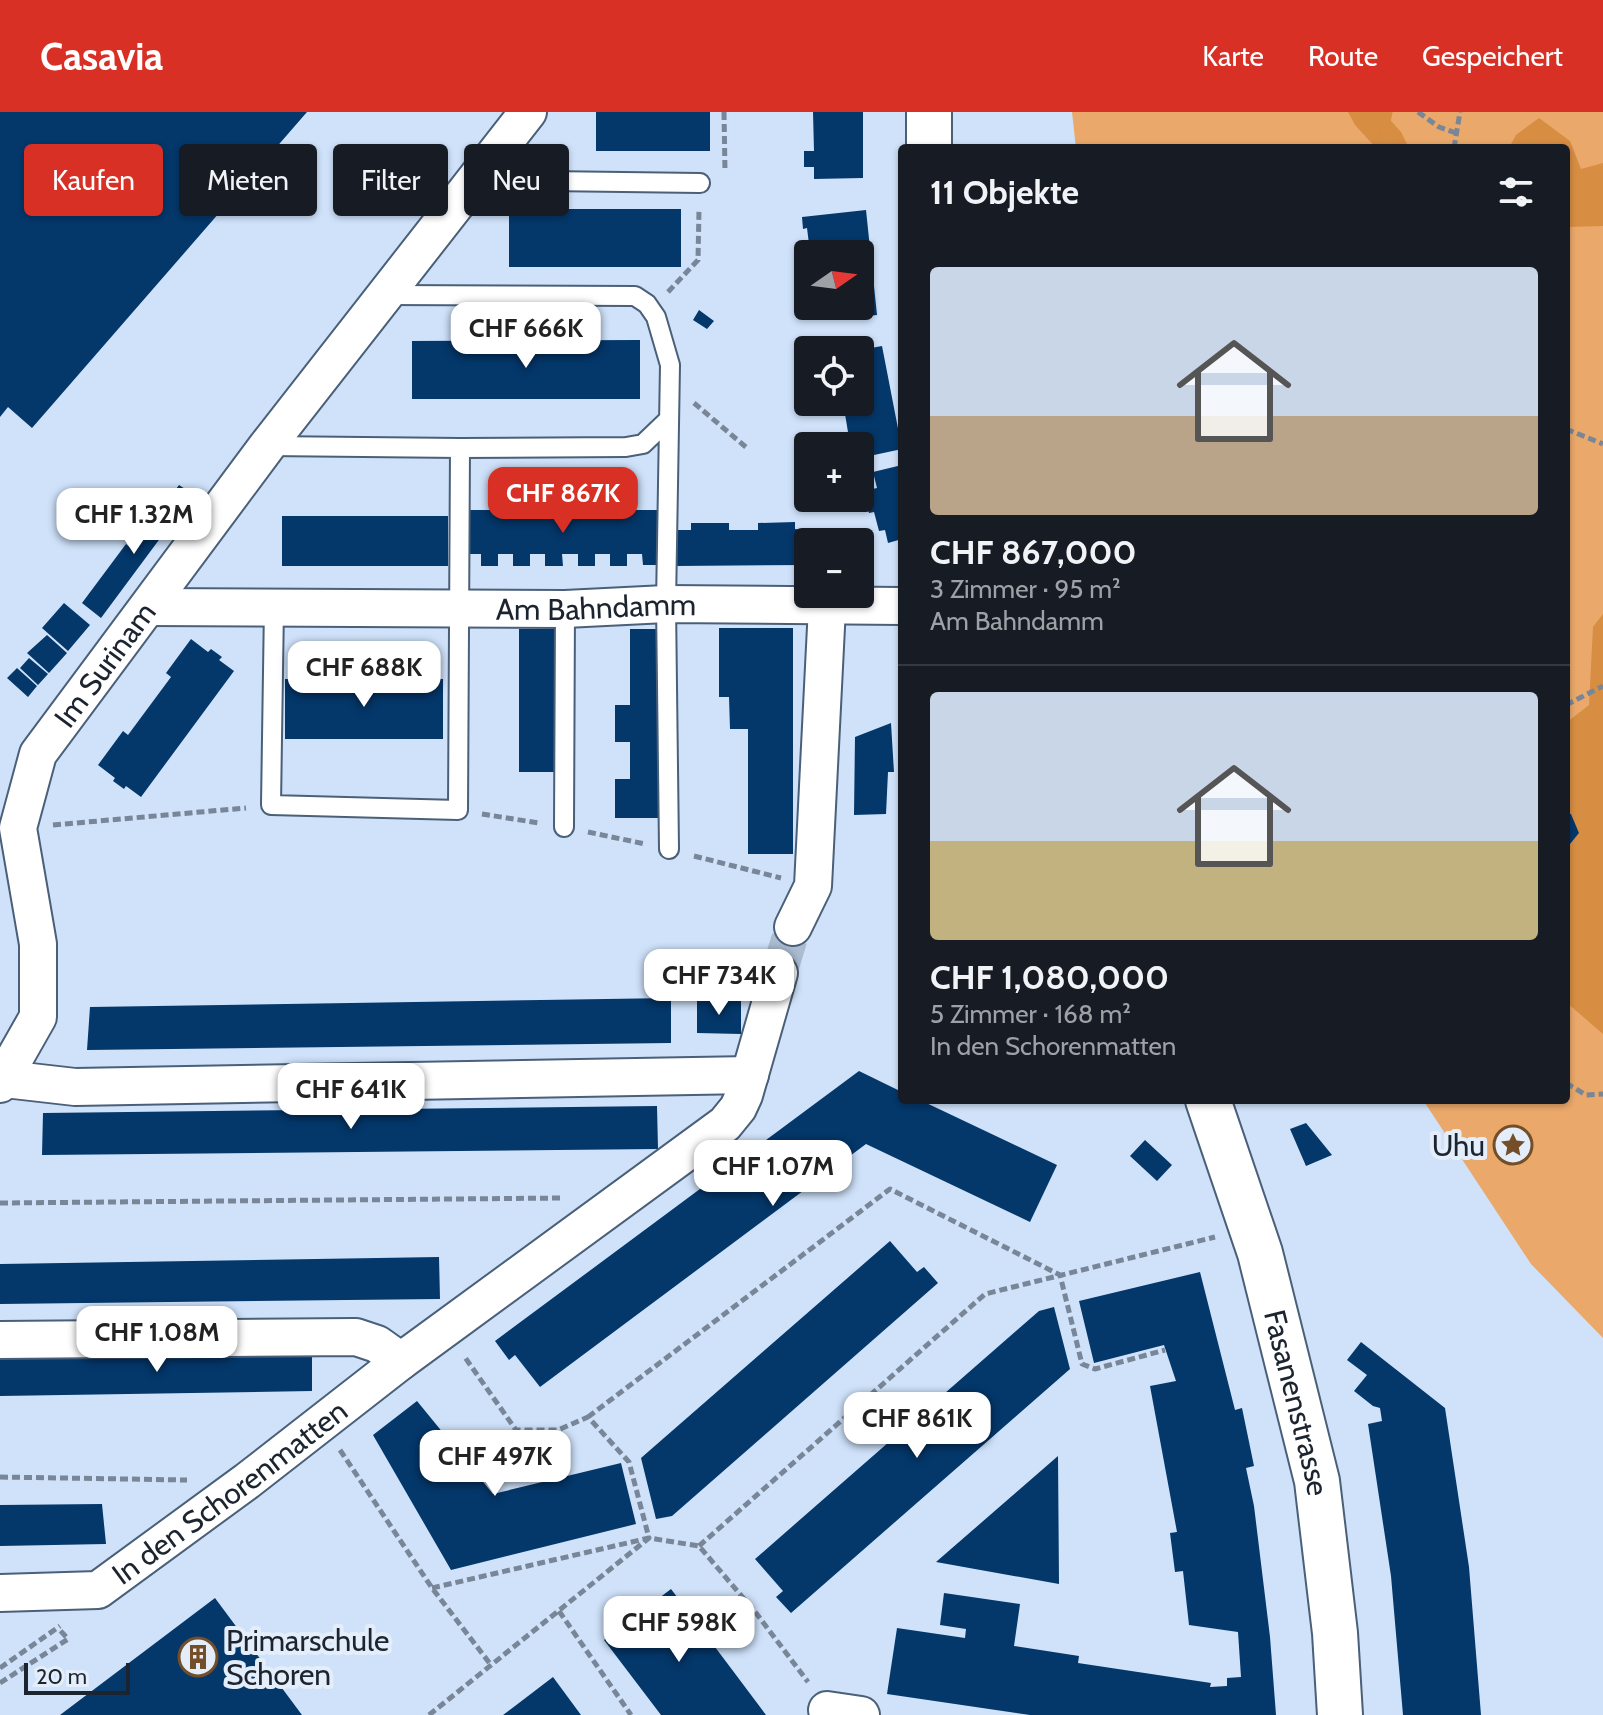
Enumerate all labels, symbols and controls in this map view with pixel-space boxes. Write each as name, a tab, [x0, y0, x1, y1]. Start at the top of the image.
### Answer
text: Casavia	[40, 33, 163, 80]
text: Karte	[1202, 39, 1264, 73]
text: Route	[1308, 39, 1378, 73]
text: Gespeichert	[1422, 39, 1563, 73]
chip: Kaufen	[24, 144, 163, 216]
chip: Mieten	[179, 144, 317, 216]
chip: Filter	[333, 144, 448, 216]
chip: Neu	[464, 144, 569, 216]
icon: filters	[1494, 170, 1538, 214]
text: 11 Objekte	[930, 171, 1079, 213]
north arrow	[794, 240, 874, 320]
map controls	[794, 240, 874, 608]
pin: CHF 666K	[443, 302, 609, 370]
text: CHF 666K	[469, 312, 583, 344]
icon: home	[1162, 319, 1306, 463]
button: locate	[794, 336, 874, 416]
button: +	[794, 432, 874, 512]
pin: CHF 867K	[480, 467, 646, 535]
text: CHF 867K	[506, 477, 620, 509]
pin: CHF 1.32M	[42, 488, 226, 556]
text: CHF 1.32M	[74, 498, 194, 530]
button: −	[794, 528, 874, 608]
text: CHF 867,000	[930, 531, 1136, 573]
text: 3 Zimmer · 95 m²	[930, 573, 1121, 605]
street label: Am Bahndamm	[496, 585, 696, 628]
street label: Im Surinam	[46, 594, 163, 734]
text: Am Bahndamm	[930, 605, 1104, 637]
pin: CHF 688K	[281, 641, 447, 709]
text: CHF 688K	[306, 651, 422, 683]
icon: home	[1162, 744, 1306, 888]
pin: CHF 734K	[636, 949, 802, 1017]
text: CHF 1,080,000	[930, 956, 1169, 998]
text: CHF 734K	[662, 959, 776, 991]
text: 5 Zimmer · 168 m²	[930, 998, 1131, 1030]
text: In den Schorenmatten	[930, 1030, 1176, 1062]
pin: CHF 641K	[268, 1063, 434, 1131]
text: CHF 641K	[296, 1073, 406, 1105]
place icon: Uhu	[1492, 1124, 1534, 1166]
place label: Uhu	[1432, 1127, 1485, 1164]
pin: CHF 1.07M	[681, 1140, 865, 1208]
text: CHF 1.07M	[712, 1150, 834, 1182]
pin: CHF 1.08M	[65, 1306, 249, 1374]
street label: Fasanenstrasse	[1256, 1306, 1337, 1498]
text: CHF 1.08M	[94, 1316, 220, 1348]
street label: In den Schorenmatten	[105, 1392, 354, 1592]
pin: CHF 861K	[834, 1392, 1000, 1460]
text: CHF 861K	[862, 1402, 972, 1434]
pin: CHF 497K	[412, 1430, 578, 1498]
text: CHF 497K	[438, 1440, 552, 1472]
pin: CHF 598K	[596, 1596, 762, 1664]
text: CHF 598K	[622, 1606, 736, 1638]
place label: Primarschule Schoren	[226, 1622, 389, 1693]
building icon: Primarschule Schoren	[177, 1636, 219, 1678]
scale bar	[24, 1659, 130, 1695]
text: 20 m	[36, 1663, 87, 1690]

